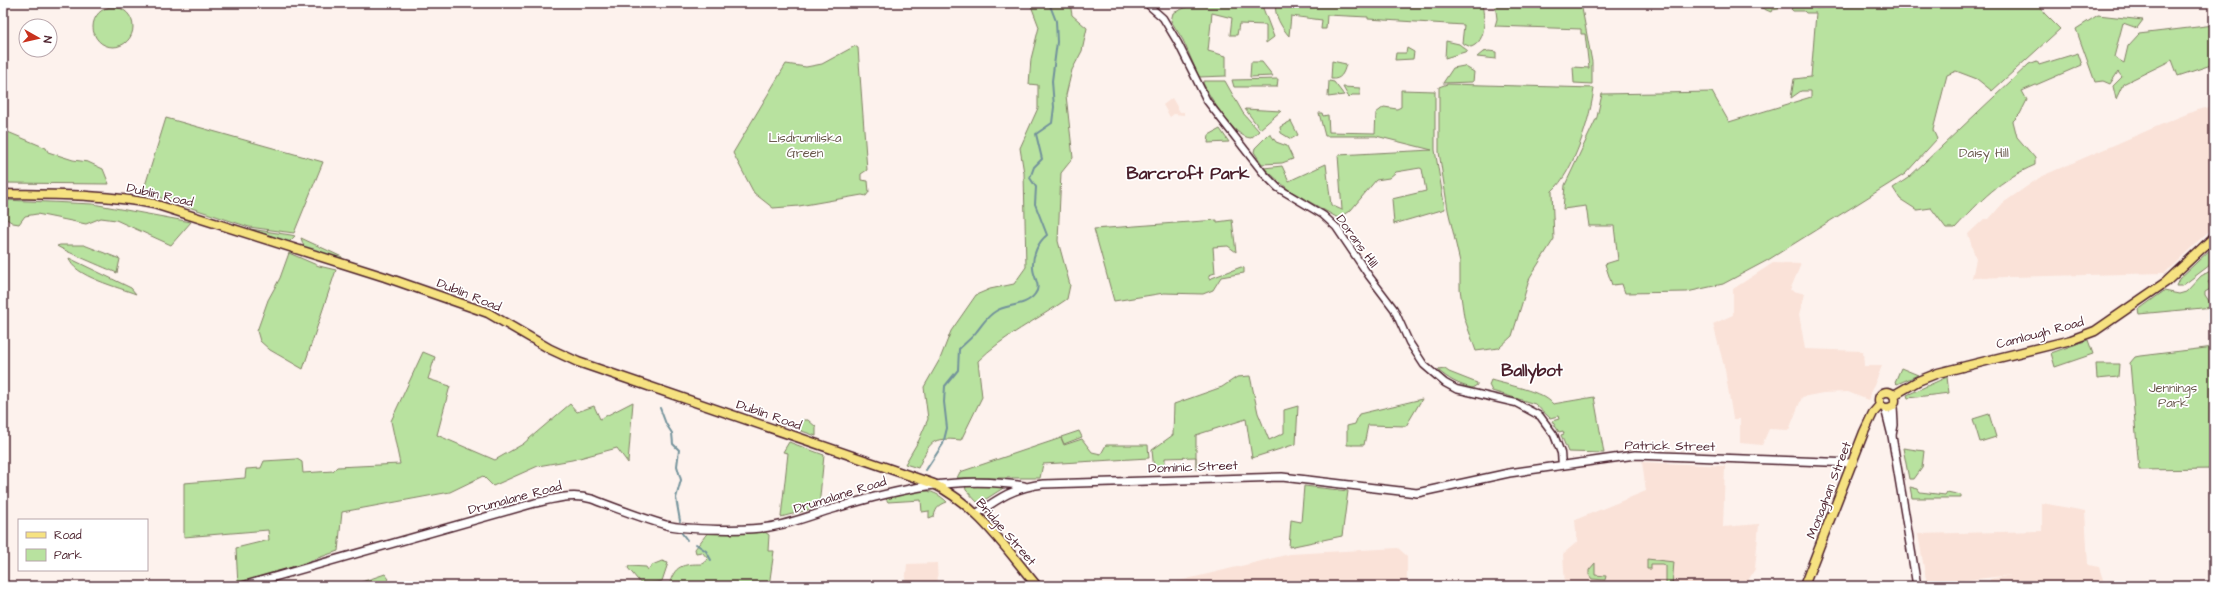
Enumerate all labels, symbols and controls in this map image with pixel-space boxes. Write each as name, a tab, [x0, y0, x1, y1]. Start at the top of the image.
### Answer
north arrow	[18, 18, 58, 58]
text: N	[39, 35, 55, 44]
park label: Lisdrumliska Green	[768, 129, 842, 162]
park label: Daisy Hill	[1959, 144, 2009, 163]
district label: Barcroft Park	[1127, 162, 1250, 186]
street label: Dublin Road	[125, 179, 195, 211]
street label: Dorans Hill	[1332, 211, 1382, 271]
street label: Dublin Road	[434, 274, 504, 316]
street label: Camlough Road	[1994, 313, 2086, 354]
district label: Ballybot	[1501, 359, 1564, 384]
park label: Jennings Park	[2149, 379, 2198, 412]
street label: Dublin Road	[734, 395, 804, 435]
street label: Patrick Street	[1624, 436, 1716, 456]
street label: Monaghan Street	[1802, 438, 1857, 542]
street label: Dominic Street	[1148, 456, 1239, 478]
street label: Drumalane Road	[791, 472, 889, 518]
street label: Drumalane Road	[466, 477, 564, 519]
street label: Bridge Street	[971, 494, 1041, 571]
legend	[18, 519, 148, 571]
text: Road	[54, 527, 82, 544]
text: Park	[54, 547, 82, 564]

